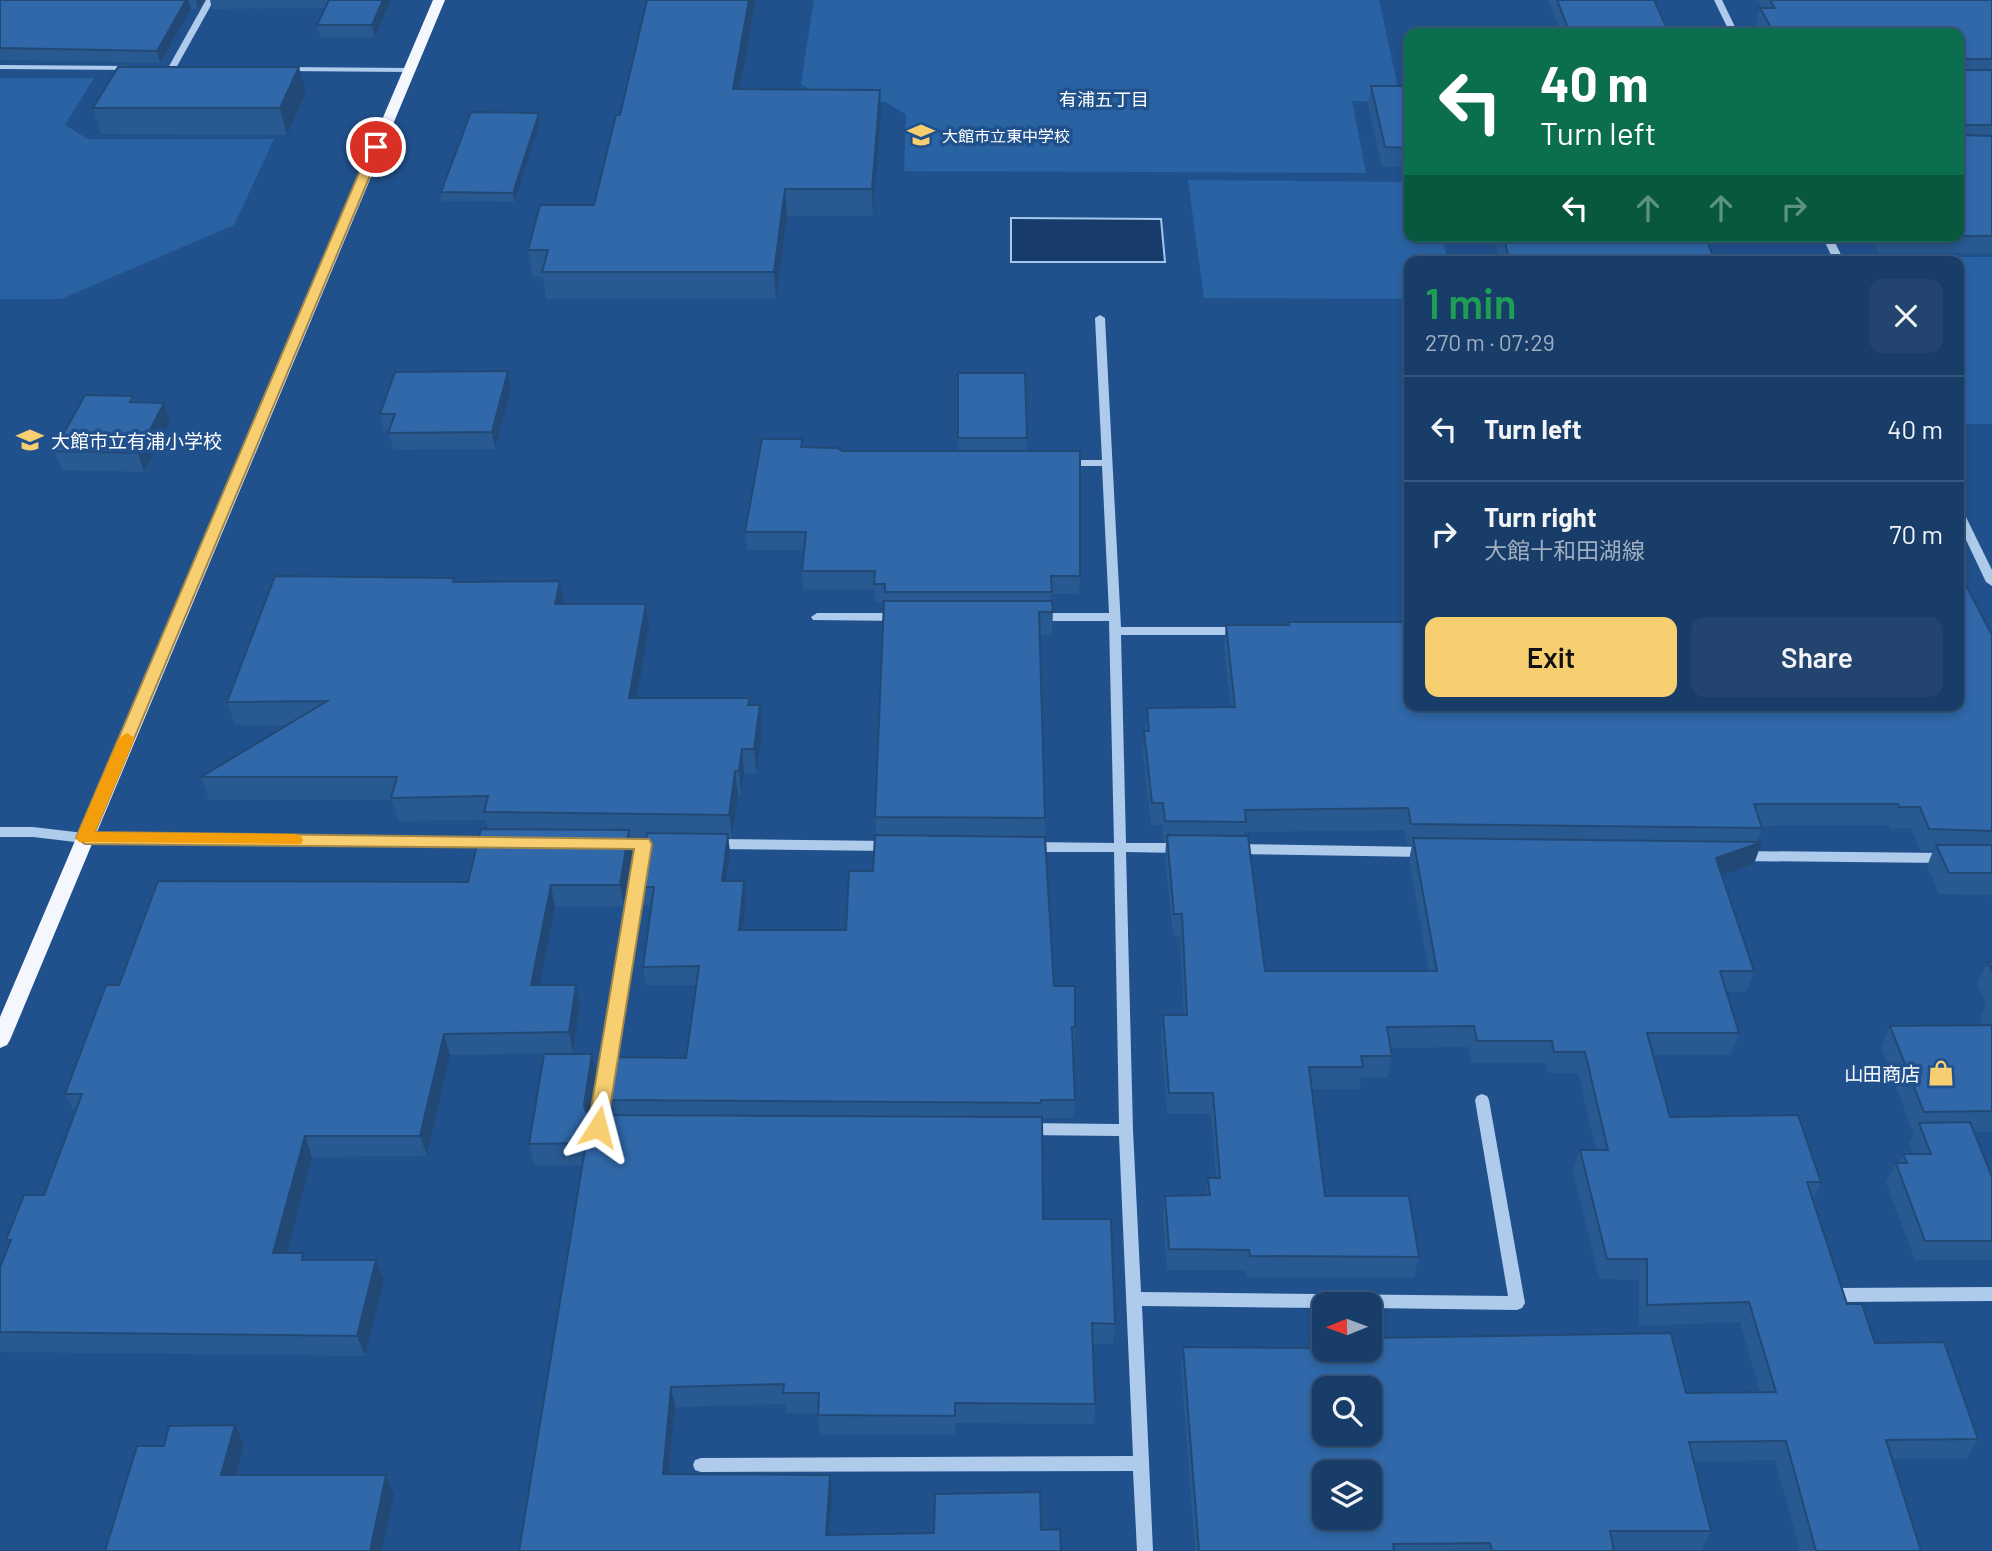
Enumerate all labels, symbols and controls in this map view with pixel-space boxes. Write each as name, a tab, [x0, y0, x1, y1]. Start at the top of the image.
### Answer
text: 40 m	[1540, 53, 1648, 112]
icon: left	[1425, 56, 1516, 147]
district label: 有浦五丁目	[1059, 88, 1149, 110]
text: Turn left	[1540, 113, 1657, 151]
pin	[346, 117, 406, 177]
school or university icon: 大館市立東中学校	[906, 120, 936, 150]
place label: 大館市立東中学校	[942, 126, 1070, 145]
icon: arrive	[357, 128, 395, 166]
icon: left	[1556, 189, 1594, 227]
icon: ahead	[1629, 189, 1667, 227]
icon: ahead	[1702, 189, 1740, 227]
icon: right	[1775, 189, 1813, 227]
text: 1 min	[1425, 277, 1517, 327]
button: close	[1869, 279, 1943, 353]
text: 270 m · 07:29	[1425, 328, 1555, 356]
icon: left	[1425, 410, 1463, 448]
text: Turn left	[1484, 413, 1582, 444]
text: 40 m	[1887, 413, 1943, 444]
school or university icon: 大館市立有浦小学校	[15, 425, 45, 455]
place label: 大館市立有浦小学校	[51, 429, 222, 452]
text: Turn right	[1484, 501, 1597, 532]
icon: right	[1425, 515, 1463, 553]
text: 70 m	[1889, 518, 1943, 549]
text: 大館十和田湖線	[1484, 536, 1645, 564]
button: Exit	[1425, 617, 1677, 697]
button: Share	[1691, 617, 1943, 697]
shop icon: 山田商店	[1926, 1058, 1956, 1088]
place label: 山田商店	[1844, 1062, 1920, 1085]
position arrow	[561, 1090, 635, 1164]
north arrow	[1312, 1292, 1382, 1362]
map controls	[1312, 1292, 1382, 1530]
button: search	[1312, 1376, 1382, 1446]
button: layers	[1312, 1460, 1382, 1530]

